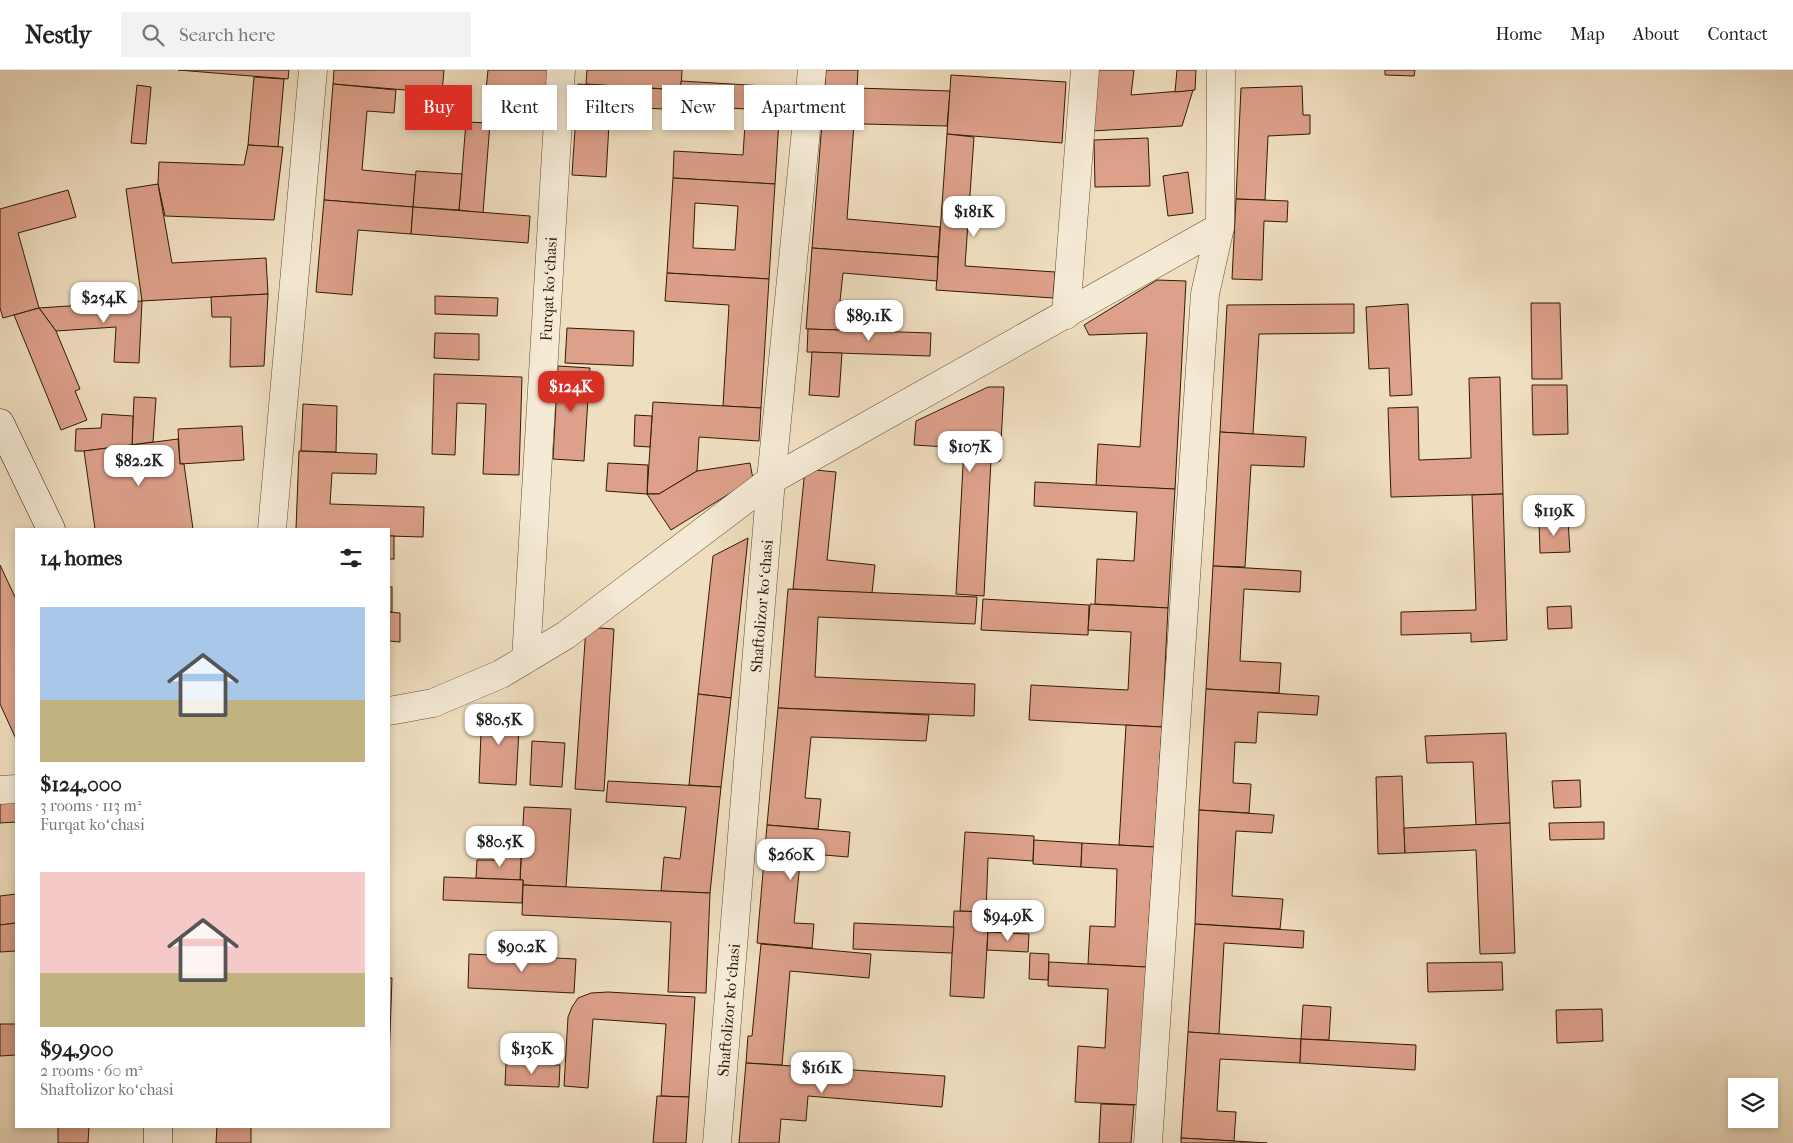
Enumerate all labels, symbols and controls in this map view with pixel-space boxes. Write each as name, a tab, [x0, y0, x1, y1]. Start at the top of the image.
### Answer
search box	[121, 12, 471, 57]
text: Nestly	[25, 21, 91, 49]
icon: search	[139, 21, 167, 49]
text: Search here	[179, 24, 275, 46]
text: Home	[1495, 24, 1542, 45]
text: Map	[1570, 24, 1605, 45]
text: About	[1633, 24, 1679, 45]
text: Contact	[1707, 24, 1768, 45]
chip: Buy	[405, 85, 472, 130]
chip: Rent	[482, 85, 557, 130]
chip: Filters	[567, 85, 652, 130]
chip: New	[662, 85, 734, 130]
chip: Apartment	[744, 85, 864, 130]
pin: $181K	[939, 196, 1009, 238]
text: $181K	[954, 202, 994, 221]
street label: Furqat koʻchasi	[536, 236, 561, 342]
pin: $254K	[69, 282, 139, 324]
text: $254K	[81, 288, 127, 307]
pin: $89.1K	[828, 300, 910, 342]
text: $89.1K	[846, 306, 892, 325]
pin: $124K	[536, 370, 606, 413]
text: $124K	[549, 377, 593, 396]
pin: $107K	[935, 430, 1005, 473]
text: $107K	[949, 437, 991, 456]
pin: $82.2K	[98, 444, 180, 487]
text: $82.2K	[115, 451, 163, 470]
pin: $119K	[1519, 494, 1589, 537]
text: $119K	[1534, 501, 1574, 520]
street label: Shaftolizor koʻchasi	[746, 538, 777, 673]
icon: filters	[337, 544, 365, 572]
text: 14 homes	[40, 546, 122, 570]
icon: home	[158, 640, 248, 730]
pin: $80.5K	[458, 704, 540, 746]
text: $80.5K	[476, 710, 522, 729]
text: $124,000	[40, 772, 122, 796]
text: 3 rooms · 113 m²	[40, 796, 141, 815]
text: Furqat koʻchasi	[40, 815, 145, 834]
pin: $80.5K	[459, 826, 541, 868]
text: $80.5K	[477, 832, 523, 851]
pin: $260K	[756, 838, 826, 881]
text: $260K	[768, 845, 814, 864]
pin: $94.9K	[967, 900, 1049, 942]
icon: home	[158, 905, 248, 995]
text: $94.9K	[983, 906, 1033, 925]
pin: $90.2K	[481, 930, 563, 973]
text: $90.2K	[498, 937, 546, 956]
street label: Shaftolizor koʻchasi	[713, 942, 744, 1077]
pin: $130K	[497, 1032, 567, 1075]
text: $94,900	[40, 1037, 114, 1061]
text: $130K	[511, 1039, 553, 1058]
pin: $161K	[787, 1052, 857, 1094]
text: $161K	[802, 1058, 842, 1077]
text: 2 rooms · 60 m²	[40, 1061, 143, 1080]
map controls	[1728, 1078, 1778, 1128]
button: layers	[1728, 1078, 1778, 1128]
text: Shaftolizor koʻchasi	[40, 1080, 174, 1099]

